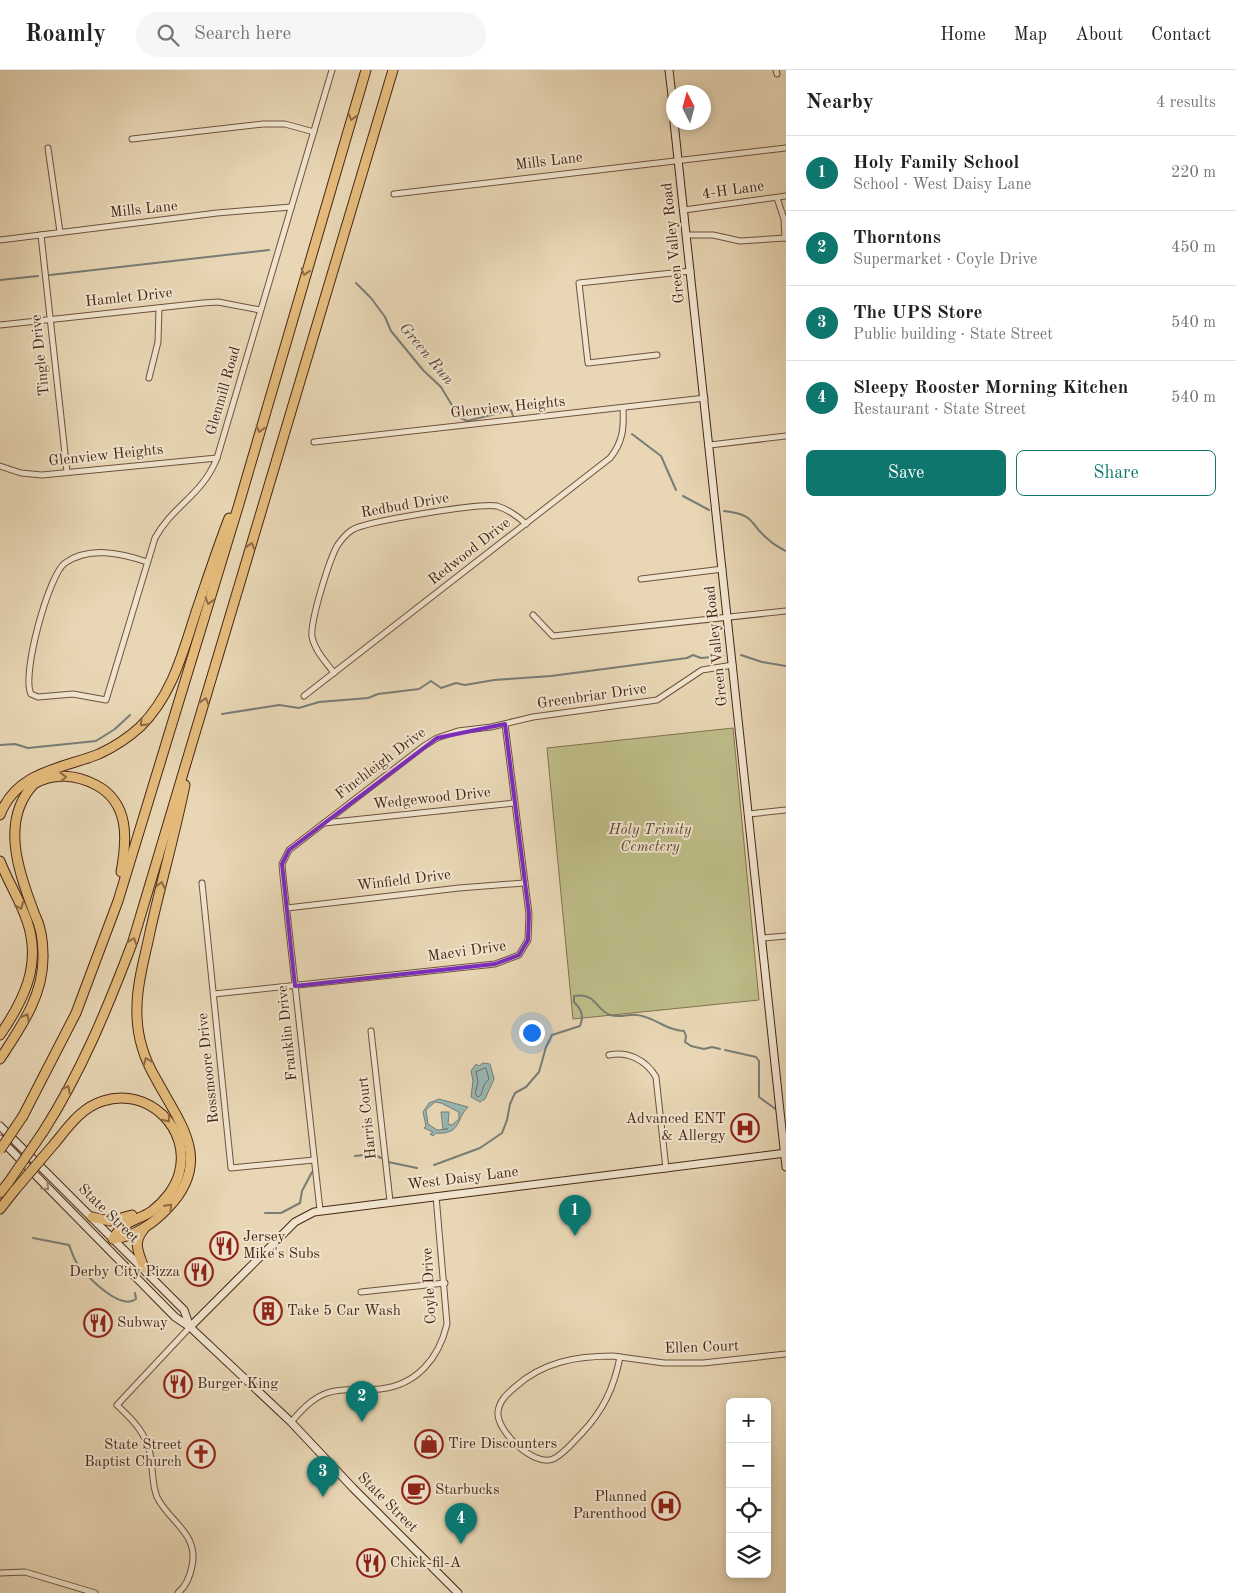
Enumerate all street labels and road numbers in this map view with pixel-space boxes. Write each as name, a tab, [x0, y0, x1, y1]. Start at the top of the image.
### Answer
street label: Mills Lane	[514, 150, 584, 174]
street label: 4-H Lane	[701, 179, 765, 203]
street label: Green Valley Road	[660, 182, 688, 304]
street label: Mills Lane	[109, 199, 179, 221]
street label: Hamlet Drive	[85, 286, 173, 310]
street label: Tingle Drive	[29, 313, 53, 397]
street label: Glenmill Road	[204, 345, 244, 437]
street label: Glenview Heights	[450, 395, 566, 421]
street label: Glenview Heights	[48, 443, 164, 469]
street label: Redbud Drive	[360, 491, 450, 521]
street label: Redwood Drive	[426, 515, 514, 588]
street label: Green Valley Road	[703, 585, 731, 707]
street label: Greenbriar Drive	[536, 682, 648, 712]
street label: Finchleigh Drive	[333, 725, 429, 803]
street label: Wedgewood Drive	[372, 785, 492, 813]
street label: Winfield Drive	[356, 868, 452, 894]
street label: Maevi Drive	[427, 939, 507, 965]
street label: Franklin Drive	[276, 984, 300, 1082]
street label: Rossmoore Drive	[196, 1012, 222, 1124]
street label: Harris Court	[356, 1076, 380, 1160]
street label: West Daisy Lane	[407, 1165, 519, 1193]
street label: State Street	[75, 1181, 141, 1247]
street label: Coyle Drive	[421, 1247, 439, 1325]
street label: Ellen Court	[664, 1339, 740, 1357]
street label: State Street	[354, 1470, 420, 1536]

